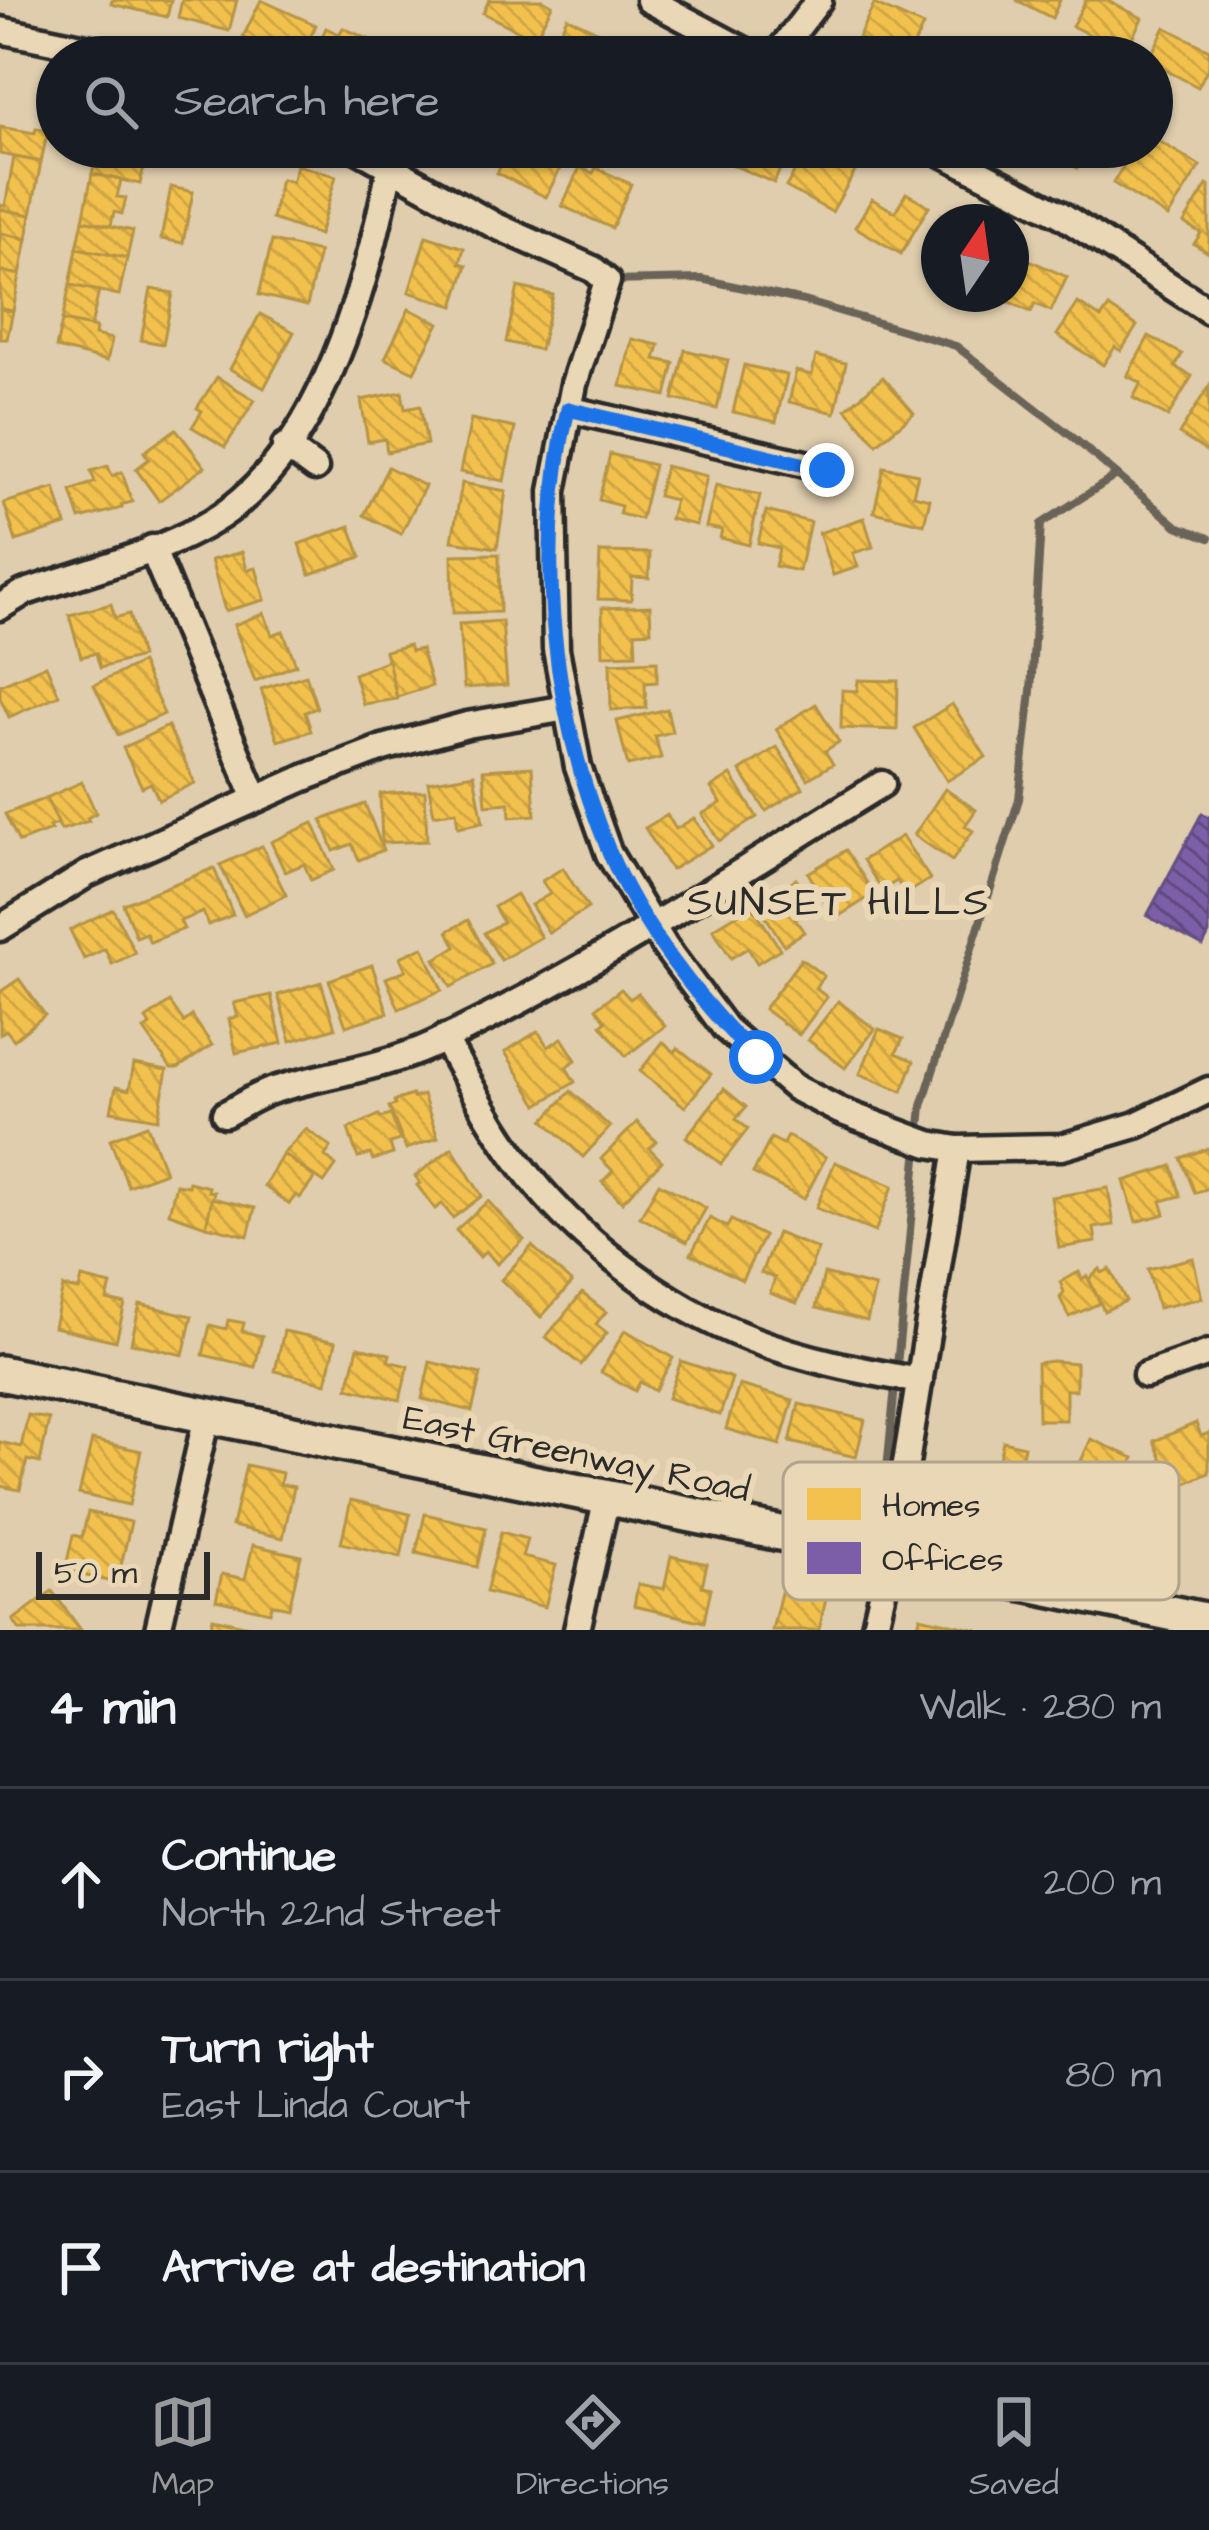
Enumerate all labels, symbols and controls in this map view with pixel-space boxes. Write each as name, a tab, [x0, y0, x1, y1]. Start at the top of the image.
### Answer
search box	[36, 36, 1173, 168]
icon: search	[78, 69, 144, 135]
text: Search here	[174, 71, 440, 133]
north arrow	[921, 204, 1029, 312]
route end	[800, 443, 854, 497]
district label: SUNSET HILLS	[687, 877, 991, 931]
route start	[729, 1030, 783, 1084]
street label: East Greenway Road	[399, 1393, 754, 1516]
legend	[783, 1462, 1179, 1600]
text: Homes	[882, 1483, 981, 1529]
text: Offices	[882, 1537, 1004, 1583]
scale bar	[36, 1546, 210, 1599]
text: 50 m	[54, 1550, 137, 1596]
text: 4 min	[48, 1673, 176, 1744]
text: Walk · 280 m	[919, 1681, 1161, 1735]
text: Continue	[162, 1826, 336, 1888]
icon: ahead	[48, 1851, 114, 1917]
text: 200 m	[1044, 1857, 1161, 1911]
text: North 22nd Street	[162, 1888, 501, 1942]
text: Turn right	[162, 2018, 374, 2080]
icon: right	[48, 2043, 114, 2109]
text: 80 m	[1065, 2049, 1161, 2103]
text: East Linda Court	[162, 2080, 470, 2134]
icon: arrive	[48, 2235, 114, 2301]
text: Arrive at destination	[162, 2237, 585, 2299]
tab: Map	[150, 2389, 216, 2507]
tab: Directions	[516, 2389, 669, 2507]
tab: Saved	[969, 2389, 1059, 2507]

